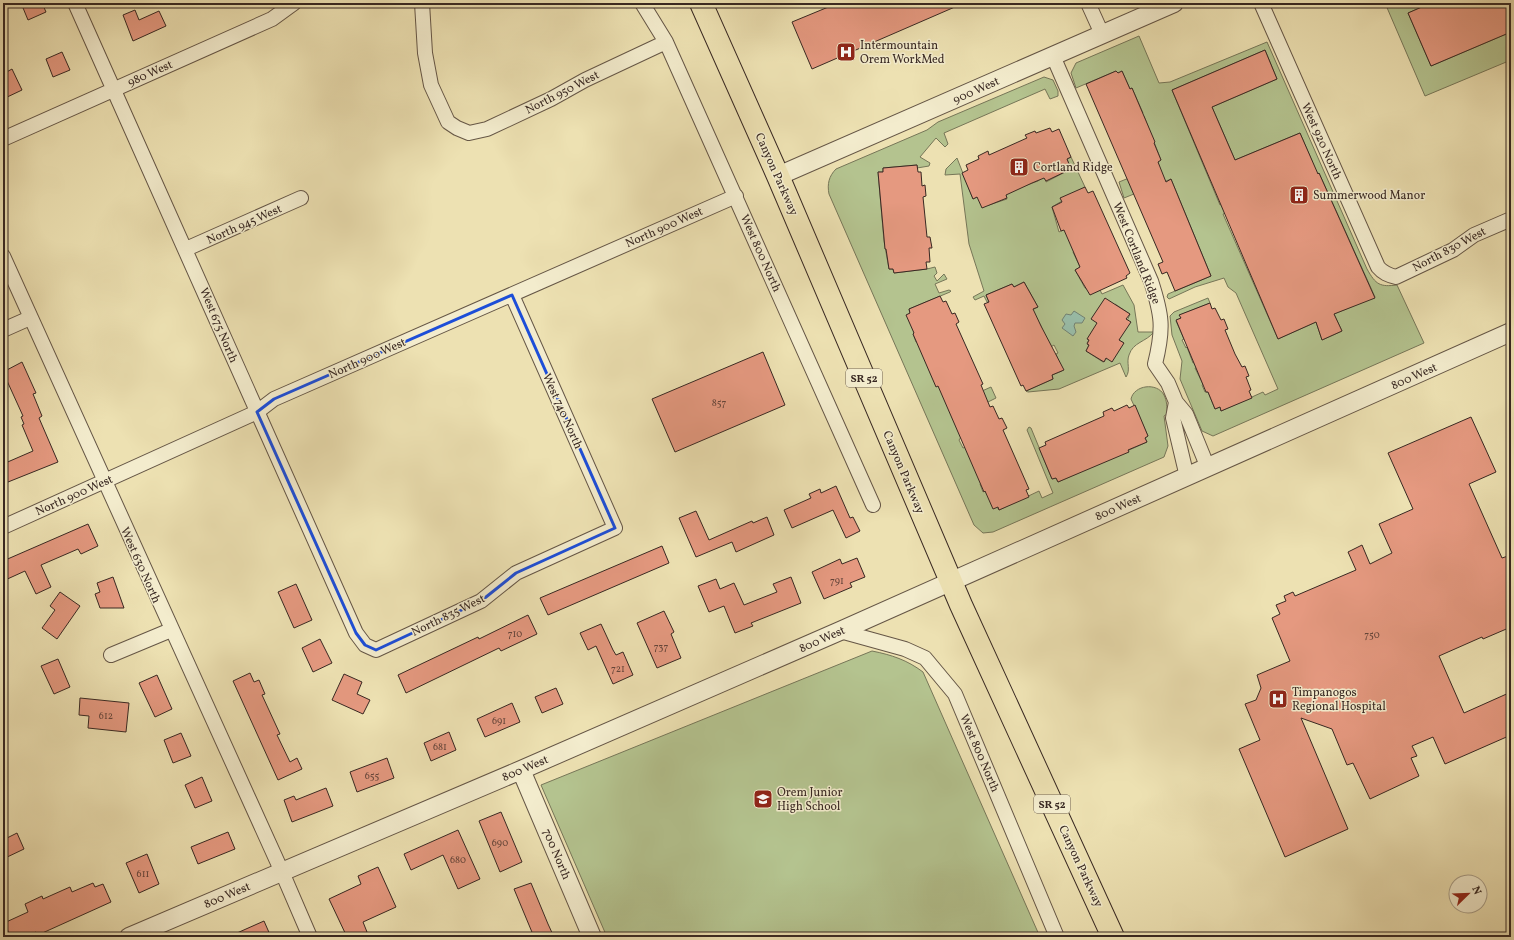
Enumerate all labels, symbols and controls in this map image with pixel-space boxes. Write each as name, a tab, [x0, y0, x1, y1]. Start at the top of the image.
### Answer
place label: Intermountain Orem WorkMed	[860, 38, 945, 68]
hospital icon: Intermountain Orem WorkMed	[835, 41, 857, 63]
street label: 980 West	[125, 57, 175, 91]
street label: North 950 West	[523, 67, 602, 118]
street label: 900 West	[951, 74, 1002, 108]
street label: West 920 North	[1297, 101, 1345, 182]
street label: Canyon Parkway	[751, 131, 802, 219]
building icon: Cortland Ridge	[1008, 156, 1030, 178]
place label: Cortland Ridge	[1033, 160, 1113, 176]
building icon: Summerwood Manor	[1288, 184, 1310, 206]
place label: Summerwood Manor	[1313, 188, 1425, 204]
street label: West Cortland Ridge	[1108, 200, 1164, 307]
street label: North 945 West	[204, 201, 285, 249]
street label: North 900 West	[623, 204, 706, 252]
street label: West 800 North	[736, 212, 784, 295]
street label: North 830 West	[1410, 224, 1489, 276]
street label: West 675 North	[195, 285, 241, 365]
street label: North 900 West	[326, 335, 409, 383]
street label: 800 West	[1389, 360, 1440, 394]
road number: SR 52	[846, 369, 882, 387]
street label: West 740 North	[538, 371, 586, 452]
house number: 857	[712, 396, 726, 410]
street label: Canyon Parkway	[878, 428, 928, 517]
street label: North 900 West	[33, 472, 116, 520]
street label: 800 West	[1093, 491, 1144, 525]
street label: West 630 North	[116, 525, 164, 606]
house number: 791	[830, 574, 844, 588]
street label: North 835 West	[409, 591, 488, 641]
street label: 800 West	[797, 623, 848, 657]
house number: 710	[508, 627, 522, 641]
house number: 750	[1364, 628, 1380, 642]
house number: 737	[654, 640, 668, 654]
house number: 721	[611, 662, 625, 676]
place label: Timpanogos Regional Hospital	[1292, 685, 1386, 715]
hospital icon: Timpanogos Regional Hospital	[1267, 688, 1289, 710]
house number: 612	[99, 709, 113, 723]
street label: West 800 North	[955, 712, 1003, 795]
house number: 691	[492, 714, 506, 728]
house number: 681	[433, 740, 447, 754]
street label: 800 West	[500, 752, 551, 786]
house number: 655	[365, 769, 380, 783]
place label: Orem Junior High School	[777, 785, 842, 815]
school or university icon: Orem Junior High School	[752, 788, 774, 810]
road number: SR 52	[1034, 795, 1070, 813]
street label: Canyon Parkway	[1054, 823, 1106, 910]
street label: 700 North	[538, 826, 574, 882]
house number: 690	[492, 836, 508, 850]
house number: 680	[450, 853, 466, 867]
house number: 611	[137, 867, 150, 881]
north arrow	[1448, 874, 1488, 914]
street label: 800 West	[202, 879, 253, 913]
text: N	[1467, 884, 1484, 897]

